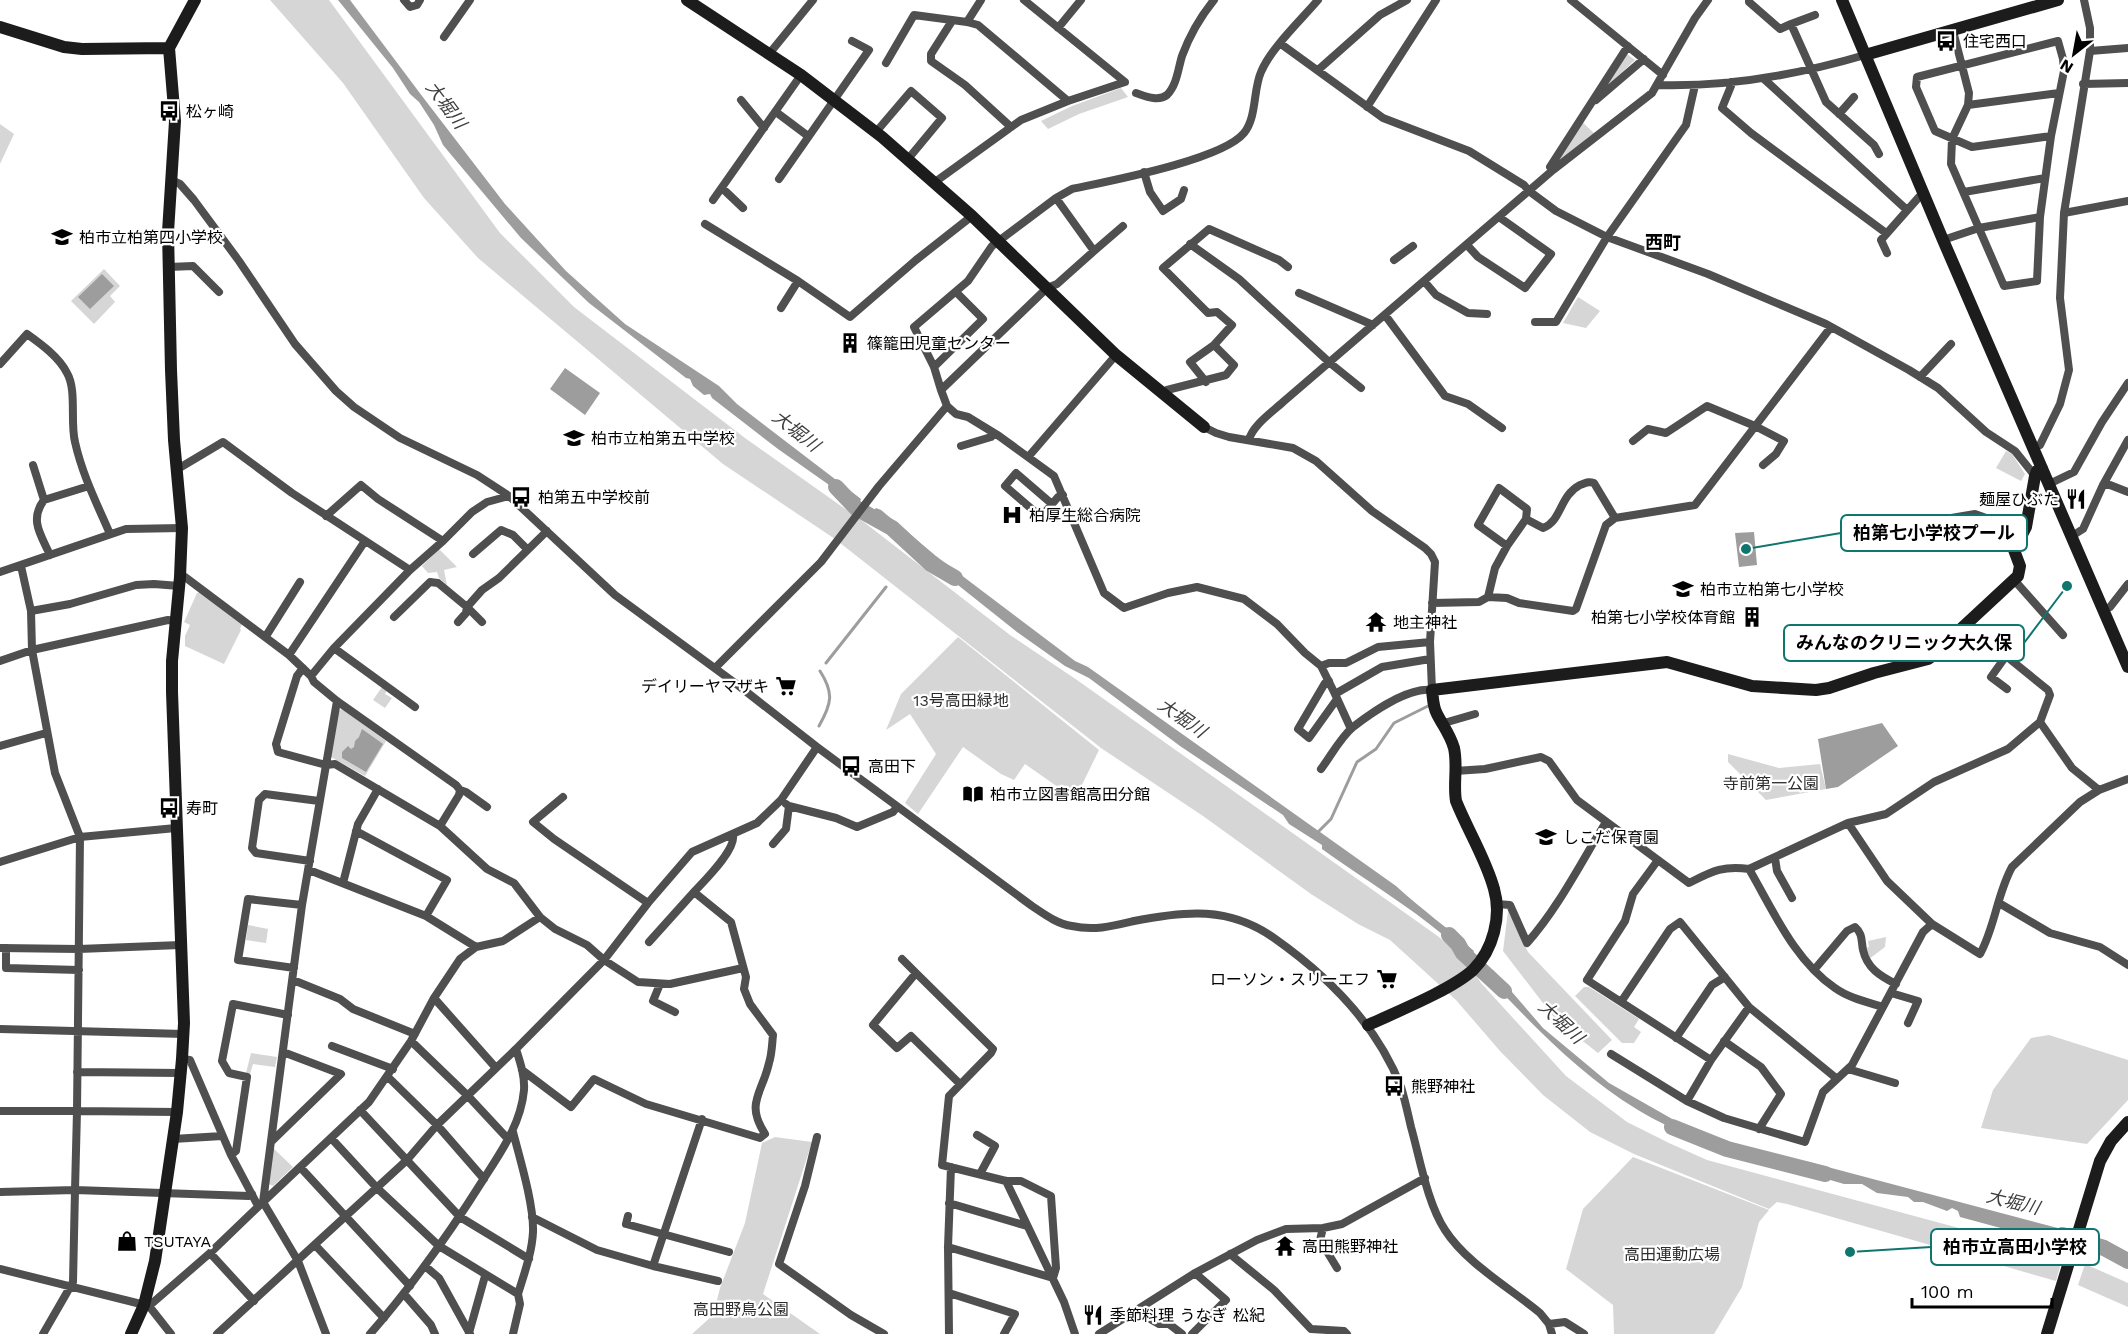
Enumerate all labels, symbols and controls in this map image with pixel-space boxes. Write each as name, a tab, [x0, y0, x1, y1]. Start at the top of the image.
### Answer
north arrow	[2044, 24, 2104, 84]
bus stop icon: 住宅西口	[1934, 29, 1958, 53]
place label: 住宅西口	[1963, 32, 2027, 51]
text: N	[2057, 55, 2077, 78]
water label: 大堀川	[422, 77, 472, 134]
bus stop icon: 松ヶ崎	[157, 99, 181, 123]
place label: 松ヶ崎	[186, 102, 234, 121]
school or university icon: 柏市立柏第四小学校	[50, 225, 74, 249]
place label: 柏市立柏第四小学校	[79, 228, 223, 247]
district label: 西町	[1645, 232, 1681, 253]
building icon: 篠籠田児童センター	[838, 331, 862, 355]
place label: 篠籠田児童センター	[867, 334, 1011, 353]
water label: 大堀川	[769, 406, 826, 457]
school or university icon: 柏市立柏第五中学校	[562, 426, 586, 450]
place label: 柏市立柏第五中学校	[591, 429, 735, 448]
bus stop icon: 柏第五中学校前	[509, 485, 533, 509]
restaurant icon: 麺屋ひぶた	[2064, 487, 2088, 511]
place label: 柏第五中学校前	[538, 488, 650, 507]
place label: 麺屋ひぶた	[1979, 490, 2059, 509]
hospital icon: 柏厚生総合病院	[1000, 503, 1024, 527]
place label: 柏厚生総合病院	[1029, 506, 1141, 525]
callout: 柏第七小学校プール	[1841, 515, 2027, 551]
text: 柏第七小学校プール	[1853, 522, 2015, 543]
school or university icon: 柏市立柏第七小学校	[1671, 577, 1695, 601]
place label: 柏市立柏第七小学校	[1700, 580, 1844, 599]
building icon: 柏第七小学校体育館	[1740, 605, 1764, 629]
place label: 柏第七小学校体育館	[1591, 608, 1735, 627]
temple icon: 地主神社	[1364, 610, 1388, 634]
place label: 地主神社	[1393, 613, 1457, 632]
callout: みんなのクリニック大久保	[1784, 625, 2024, 661]
text: みんなのクリニック大久保	[1796, 632, 2013, 653]
supermarket icon: デイリーヤマザキ	[774, 674, 798, 698]
place label: デイリーヤマザキ	[641, 677, 769, 696]
park label: 13号高田緑地	[913, 691, 1009, 710]
water label: 大堀川	[1154, 694, 1212, 743]
bus stop icon: 高田下	[839, 754, 863, 778]
place label: 高田下	[868, 757, 916, 776]
park label: 寺前第一公園	[1723, 774, 1819, 793]
library icon: 柏市立図書館高田分館	[961, 782, 985, 806]
place label: 柏市立図書館高田分館	[990, 785, 1150, 804]
bus stop icon: 寿町	[157, 796, 181, 820]
place label: 寿町	[186, 799, 218, 818]
school or university icon: しこだ保育園	[1534, 825, 1558, 849]
place label: しこだ保育園	[1563, 828, 1659, 847]
supermarket icon: ローソン・スリーエフ	[1375, 967, 1399, 991]
place label: ローソン・スリーエフ	[1210, 970, 1370, 989]
water label: 大堀川	[1534, 996, 1590, 1049]
bus stop icon: 熊野神社	[1382, 1074, 1406, 1098]
place label: 熊野神社	[1411, 1077, 1475, 1096]
water label: 大堀川	[1984, 1185, 2044, 1219]
shop icon: TSUTAYA	[115, 1229, 139, 1253]
callout: 柏市立高田小学校	[1931, 1229, 2099, 1265]
place label: TSUTAYA	[144, 1232, 212, 1251]
temple icon: 高田熊野神社	[1273, 1234, 1297, 1258]
text: 柏市立高田小学校	[1943, 1236, 2087, 1257]
place label: 高田熊野神社	[1302, 1237, 1398, 1256]
park label: 高田運動広場	[1624, 1245, 1720, 1264]
scale bar	[1912, 1271, 2052, 1309]
text: 100 m	[1921, 1281, 1974, 1302]
park label: 高田野鳥公園	[693, 1300, 789, 1319]
restaurant icon: 季節料理 うなぎ 松紀	[1081, 1303, 1105, 1327]
place label: 季節料理 うなぎ 松紀	[1110, 1306, 1265, 1325]

